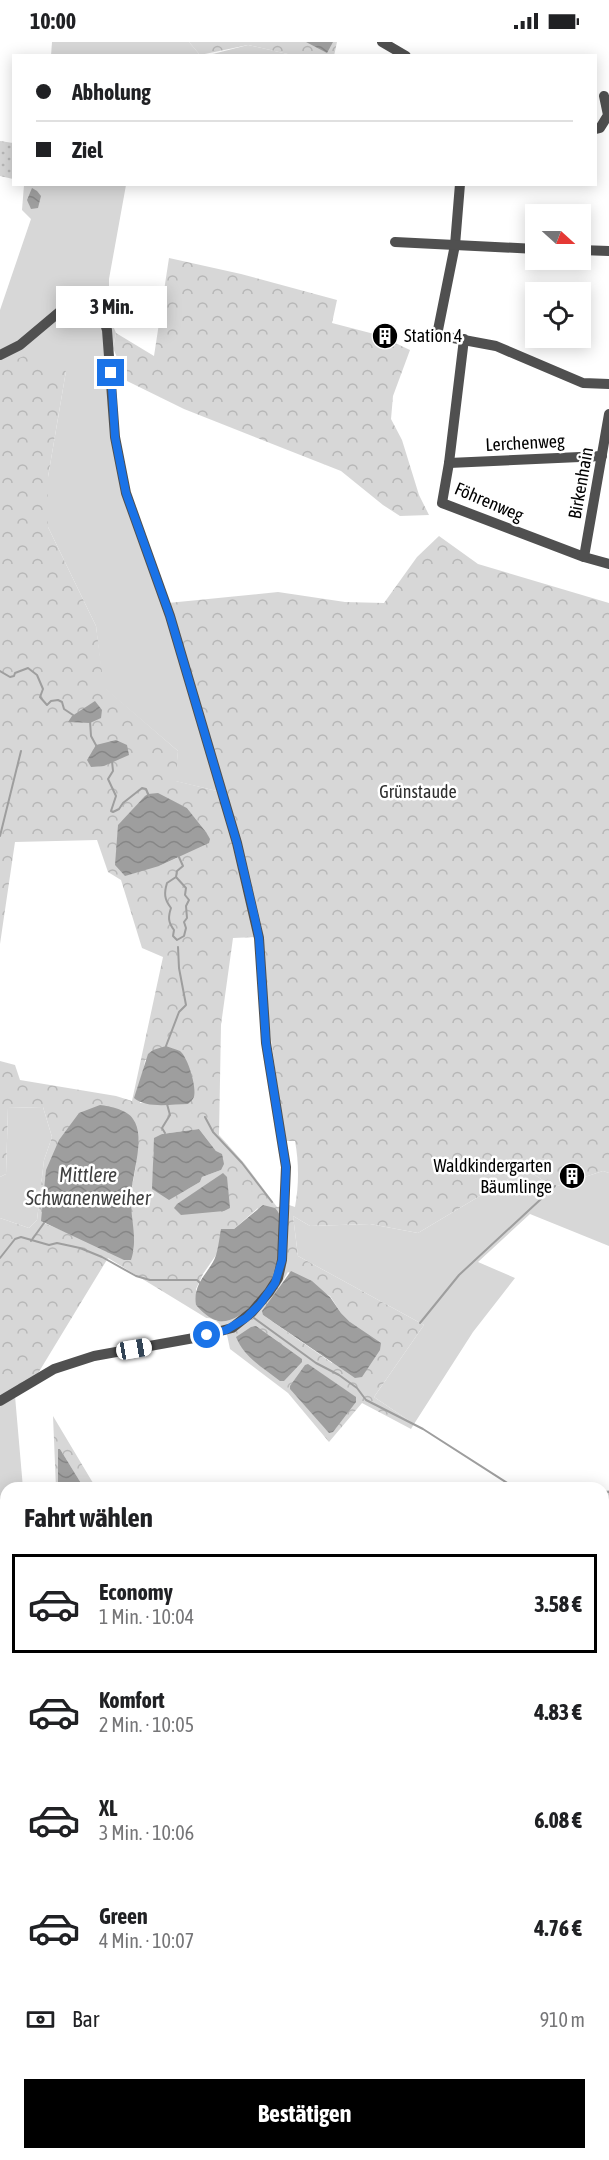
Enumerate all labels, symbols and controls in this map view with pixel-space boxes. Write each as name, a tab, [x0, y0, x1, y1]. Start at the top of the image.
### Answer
text: 10:00	[30, 8, 76, 34]
text: Abholung	[72, 79, 151, 105]
text: Ziel	[72, 137, 103, 163]
north arrow	[525, 204, 591, 270]
map controls	[525, 204, 591, 348]
button: locate	[525, 282, 591, 348]
callout: 3 Min.	[56, 286, 166, 328]
text: 3 Min.	[90, 295, 133, 318]
building icon: Station 4	[370, 321, 400, 351]
place label: Station 4	[404, 325, 463, 346]
route end	[97, 359, 124, 386]
street label: Lerchenweg	[485, 430, 565, 455]
street label: Birkenhain	[564, 445, 597, 520]
street label: Föhrenweg	[452, 478, 527, 526]
park label: Grünstaude	[379, 781, 457, 802]
place label: Waldkindergarten Bäumlinge	[433, 1155, 552, 1197]
building icon: Waldkindergarten Bäumlinge	[557, 1161, 587, 1191]
water label: Mittlere Schwanenweiher	[24, 1163, 152, 1209]
route start	[193, 1321, 220, 1348]
car	[115, 1337, 153, 1361]
text: Fahrt wählen	[24, 1502, 153, 1533]
icon: car	[27, 1577, 81, 1631]
text: Economy	[99, 1579, 173, 1605]
text: 3.58 €	[534, 1591, 582, 1617]
text: 1 Min. · 10:04	[99, 1605, 194, 1628]
icon: car	[27, 1685, 81, 1739]
text: Komfort	[99, 1687, 165, 1713]
text: 4.83 €	[534, 1699, 582, 1725]
text: 2 Min. · 10:05	[99, 1713, 194, 1736]
icon: car	[27, 1793, 81, 1847]
text: XL	[99, 1795, 117, 1821]
text: 6.08 €	[534, 1807, 582, 1833]
text: 3 Min. · 10:06	[99, 1821, 194, 1844]
icon: car	[27, 1901, 81, 1955]
text: Green	[99, 1903, 148, 1929]
text: 4.76 €	[534, 1915, 582, 1941]
text: 4 Min. · 10:07	[99, 1929, 194, 1952]
icon: cash	[24, 2003, 57, 2036]
text: Bar	[72, 2006, 99, 2032]
text: 910 m	[540, 2008, 585, 2031]
button: Bestätigen	[24, 2079, 585, 2148]

